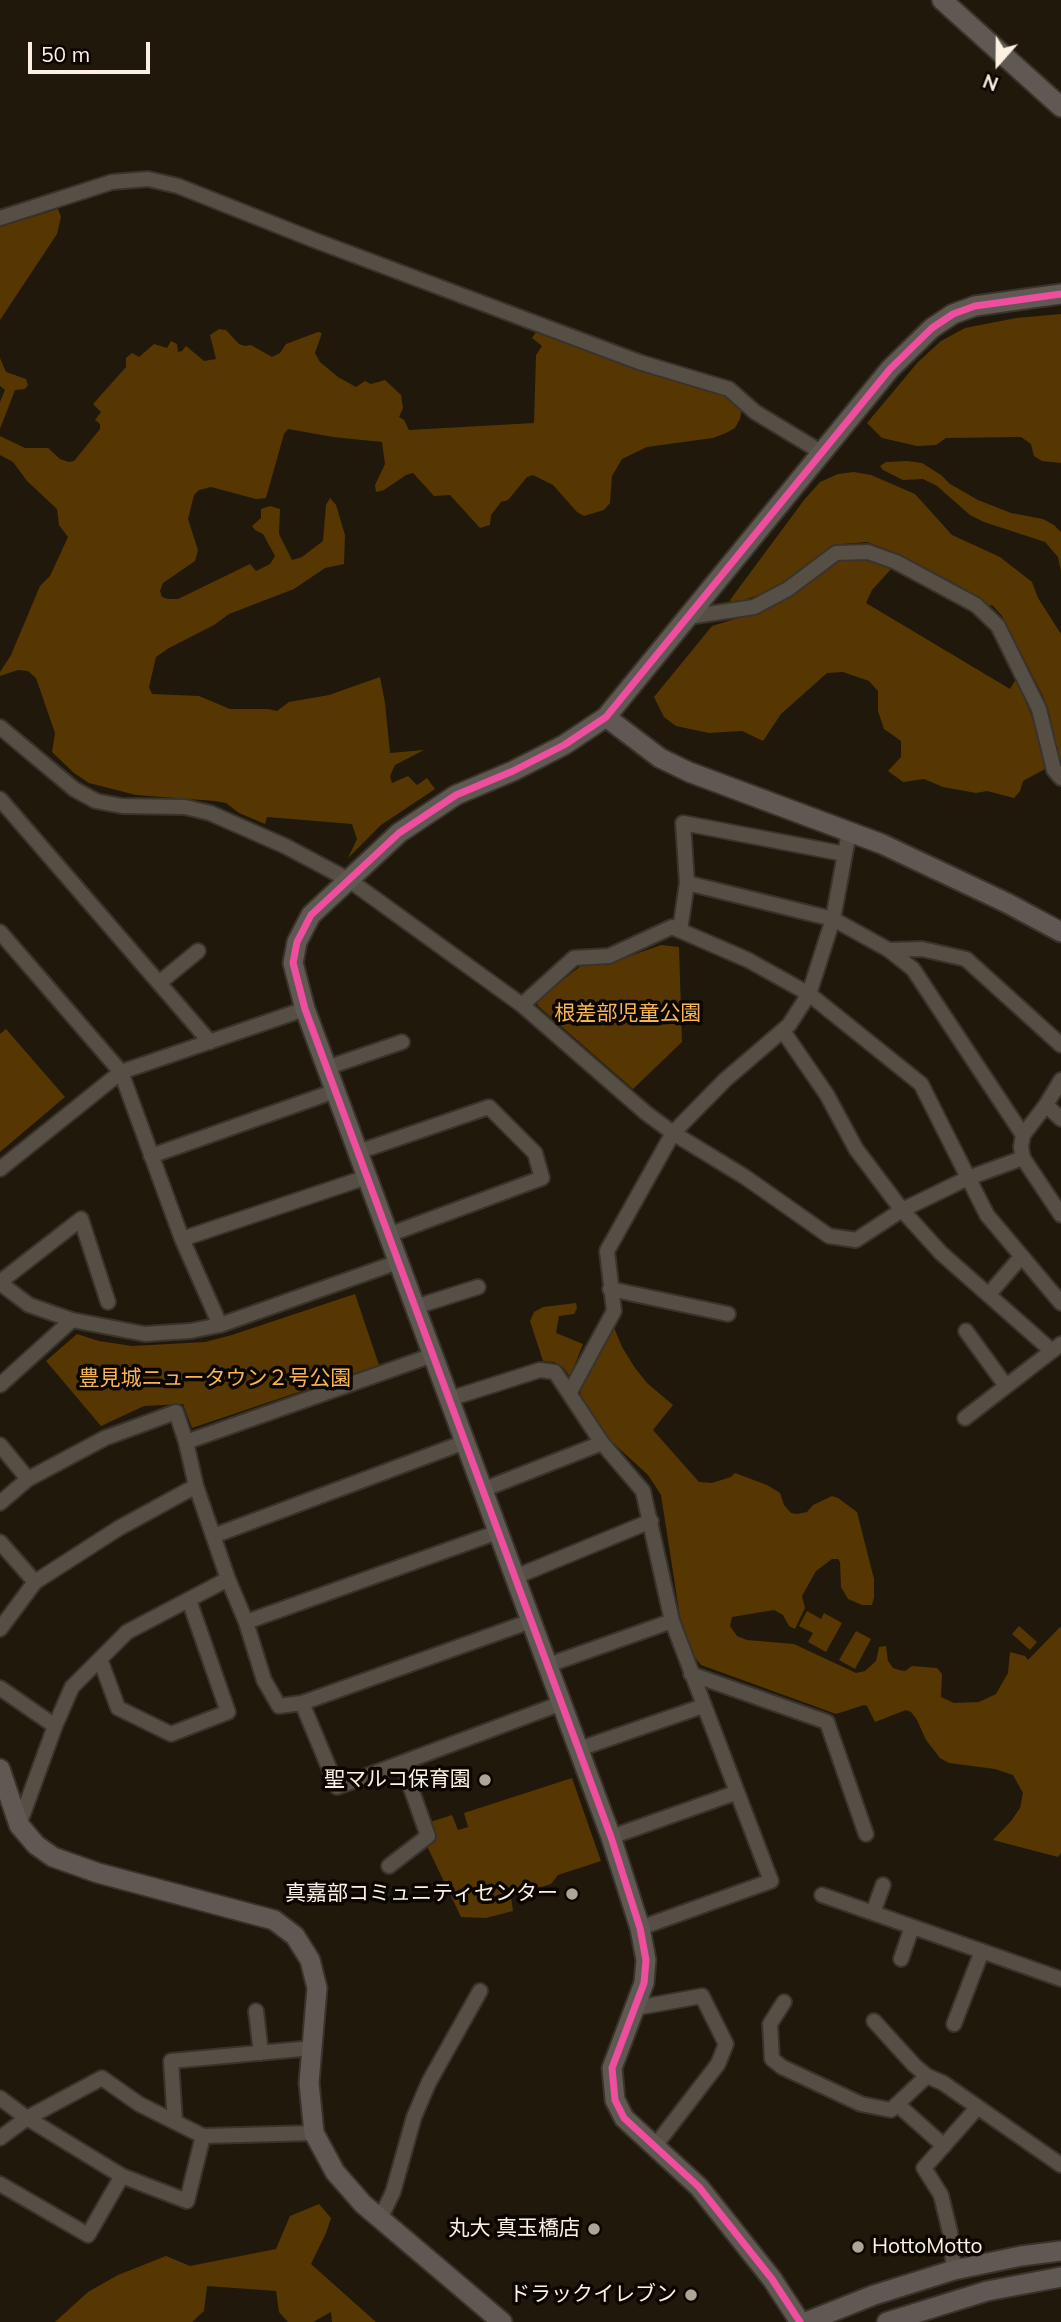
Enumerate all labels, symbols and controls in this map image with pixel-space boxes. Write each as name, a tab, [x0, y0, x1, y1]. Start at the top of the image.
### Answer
scale bar	[32, 28, 154, 72]
north arrow	[963, 28, 1033, 98]
text: 50 m	[41, 41, 90, 67]
text: N	[979, 69, 1001, 96]
park label: 根差部児童公園	[555, 1001, 701, 1027]
park label: 豊見城ニュータウン２号公園	[79, 1366, 351, 1392]
place label: 聖マルコ保育園	[324, 1767, 471, 1793]
marker: 聖マルコ保育園	[477, 1772, 493, 1788]
place label: 真嘉部コミュニティセンター	[285, 1881, 558, 1907]
marker: 真嘉部コミュニティセンター	[564, 1886, 580, 1902]
place label: 丸大 真玉橋店	[449, 2216, 580, 2242]
marker: 丸大 真玉橋店	[586, 2221, 602, 2237]
place label: HottoMotto	[872, 2234, 982, 2260]
marker: HottoMotto	[850, 2239, 866, 2255]
place label: ドラックイレブン	[509, 2282, 677, 2308]
marker: ドラックイレブン	[683, 2287, 699, 2303]

